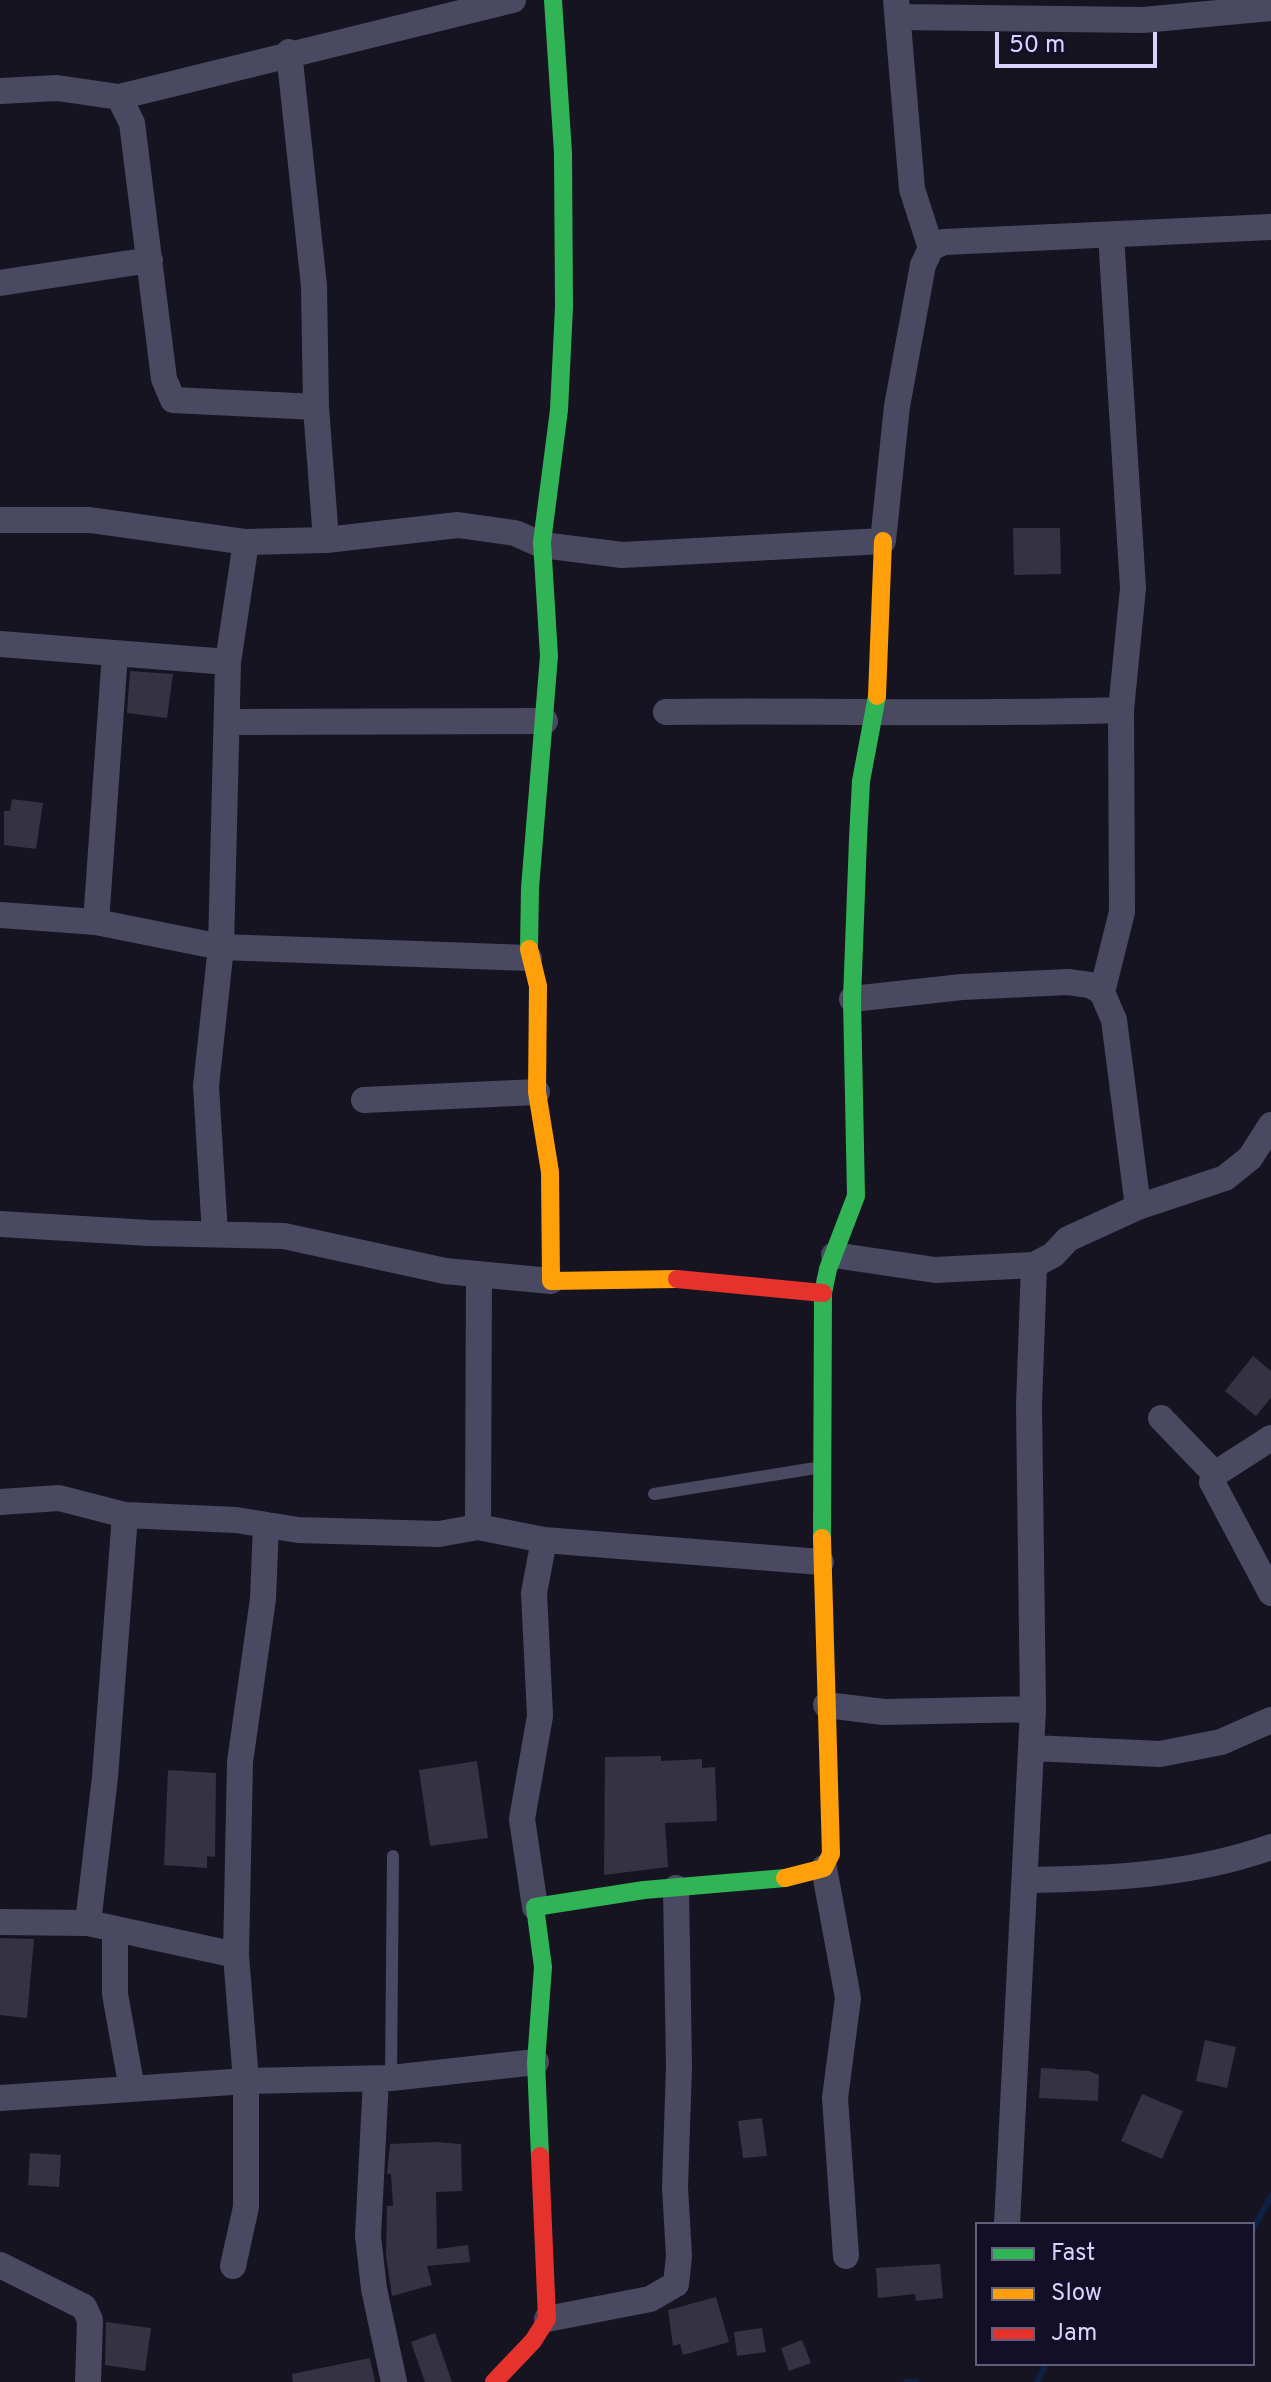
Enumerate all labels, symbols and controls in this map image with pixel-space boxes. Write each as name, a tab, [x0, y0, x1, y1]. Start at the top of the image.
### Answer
scale bar	[999, 16, 1161, 66]
text: 50 m	[1009, 31, 1065, 61]
legend	[975, 2222, 1255, 2366]
text: Fast	[1051, 2239, 1095, 2269]
text: Slow	[1051, 2279, 1102, 2309]
text: Jam	[1051, 2319, 1097, 2349]

